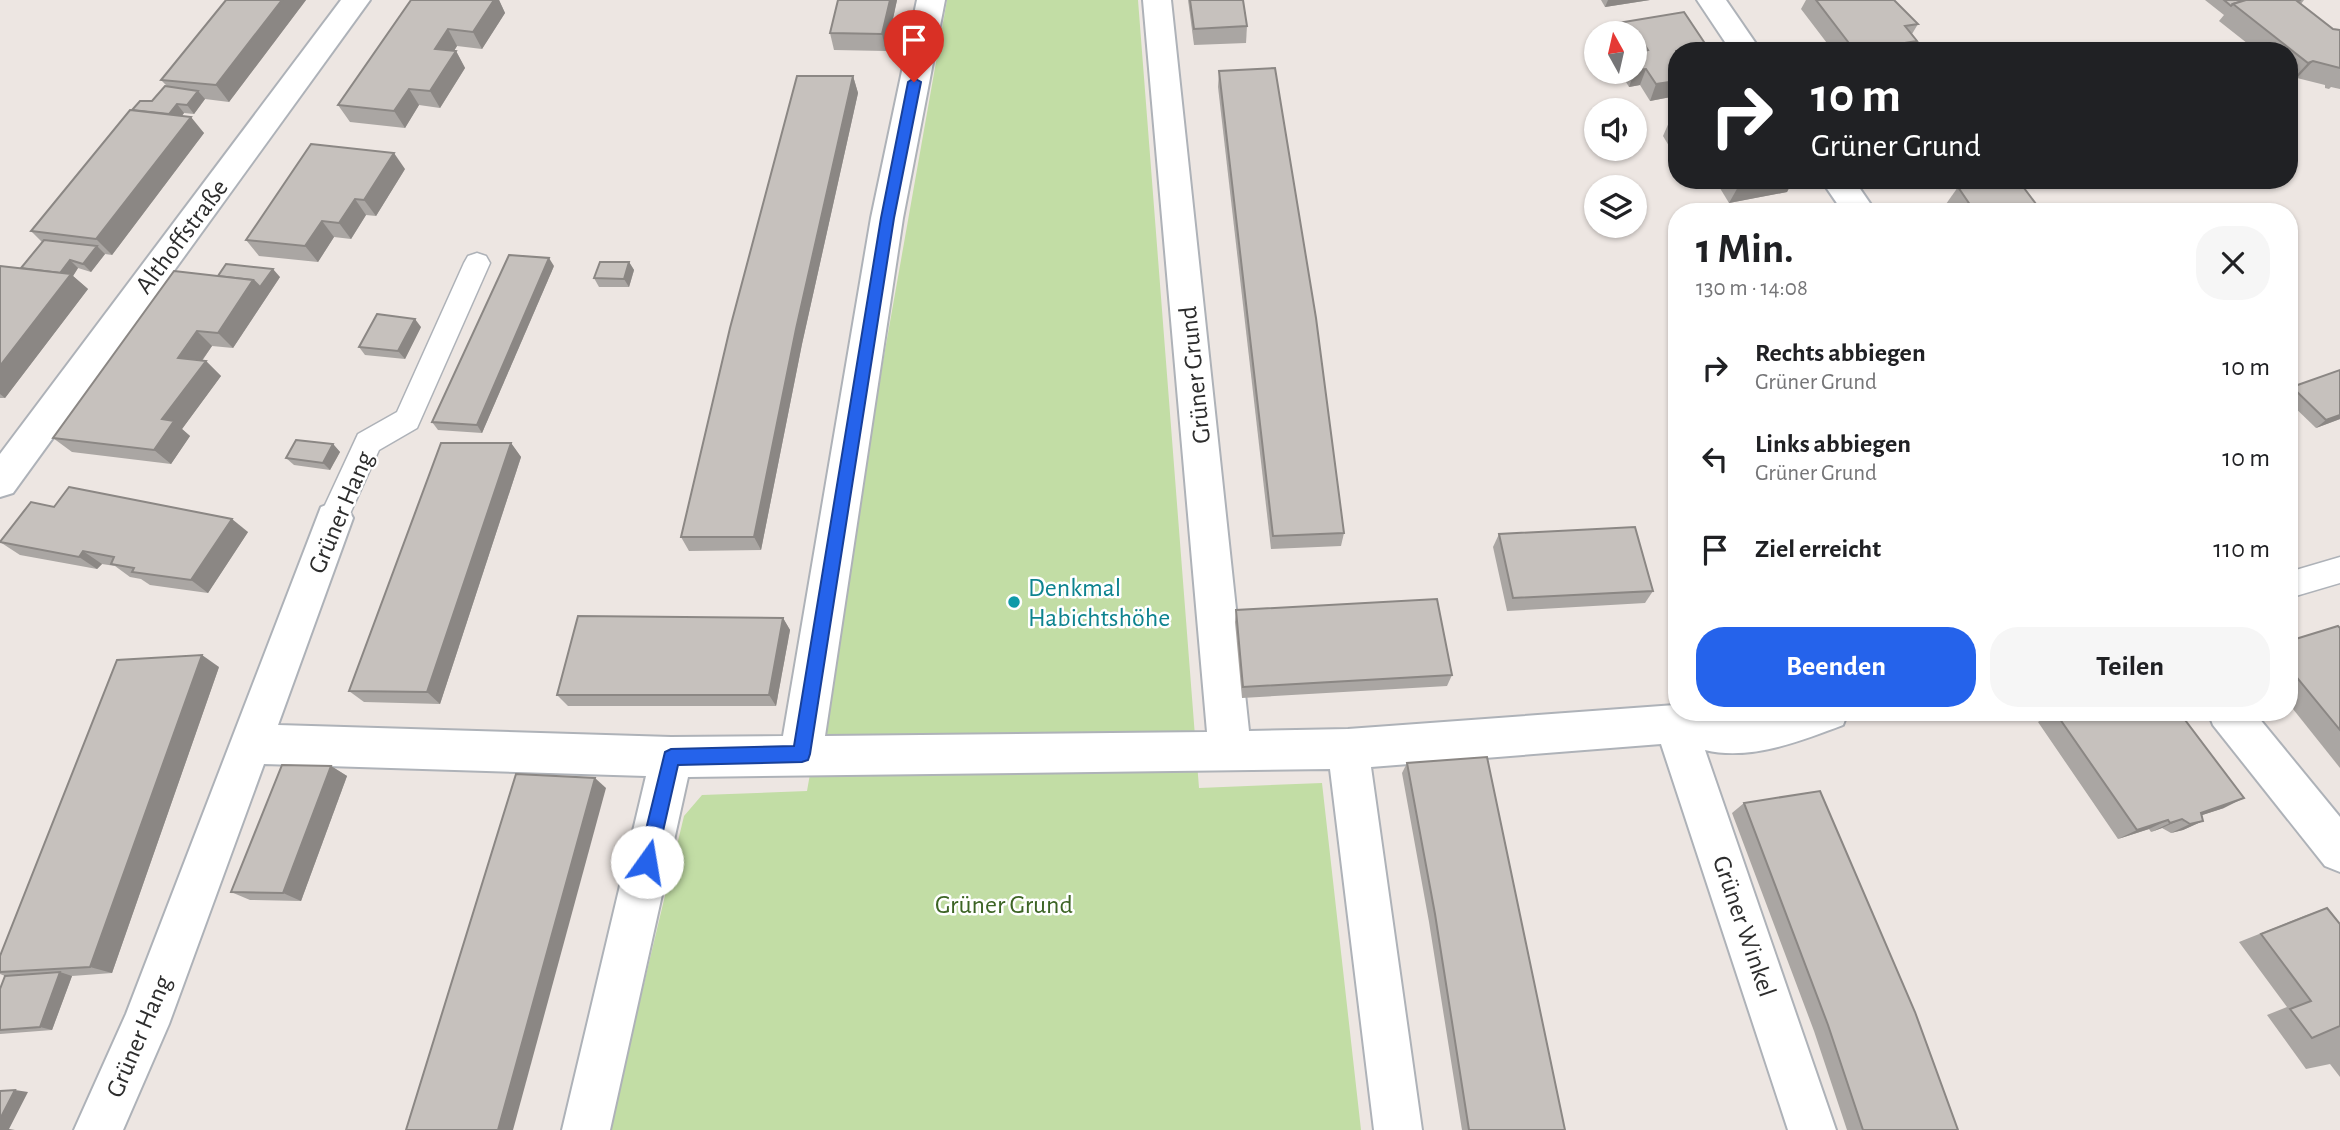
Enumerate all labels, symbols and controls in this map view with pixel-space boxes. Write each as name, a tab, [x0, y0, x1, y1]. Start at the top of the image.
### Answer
pin	[884, 10, 944, 82]
icon: arrive	[895, 21, 933, 59]
north arrow	[1584, 21, 1647, 84]
map controls	[1584, 21, 1647, 238]
icon: right	[1696, 70, 1787, 161]
text: 10 m	[1811, 72, 1901, 121]
button: sound	[1584, 98, 1647, 161]
text: Grüner Grund	[1811, 130, 1981, 162]
street label: Althoffstraße	[131, 175, 233, 299]
button: layers	[1584, 175, 1647, 238]
button: close	[2196, 226, 2270, 300]
text: 1 Min.	[1696, 228, 1794, 270]
text: 130 m · 14:08	[1696, 277, 1808, 300]
street label: Grüner Grund	[1175, 305, 1215, 445]
text: Rechts abbiegen	[1755, 340, 1926, 366]
icon: right	[1696, 349, 1734, 387]
text: 10 m	[2222, 354, 2270, 380]
text: Grüner Grund	[1755, 371, 1877, 394]
text: Links abbiegen	[1755, 431, 1911, 457]
icon: left	[1696, 440, 1734, 478]
text: 10 m	[2222, 445, 2270, 471]
street label: Grüner Hang	[304, 447, 378, 577]
text: Grüner Grund	[1755, 462, 1877, 485]
icon: arrive	[1696, 531, 1734, 569]
text: Ziel erreicht	[1755, 536, 1881, 562]
text: 110 m	[2213, 536, 2270, 562]
place label: Denkmal Habichtshöhe	[1028, 575, 1170, 631]
marker: Denkmal Habichtshöhe	[1006, 594, 1022, 610]
button: Beenden	[1696, 627, 1976, 707]
button: Teilen	[1990, 627, 2270, 707]
position arrow	[610, 825, 684, 899]
street label: Grüner Winkel	[1708, 852, 1780, 1000]
park label: Grüner Grund	[935, 892, 1073, 918]
street label: Grüner Hang	[102, 971, 176, 1101]

